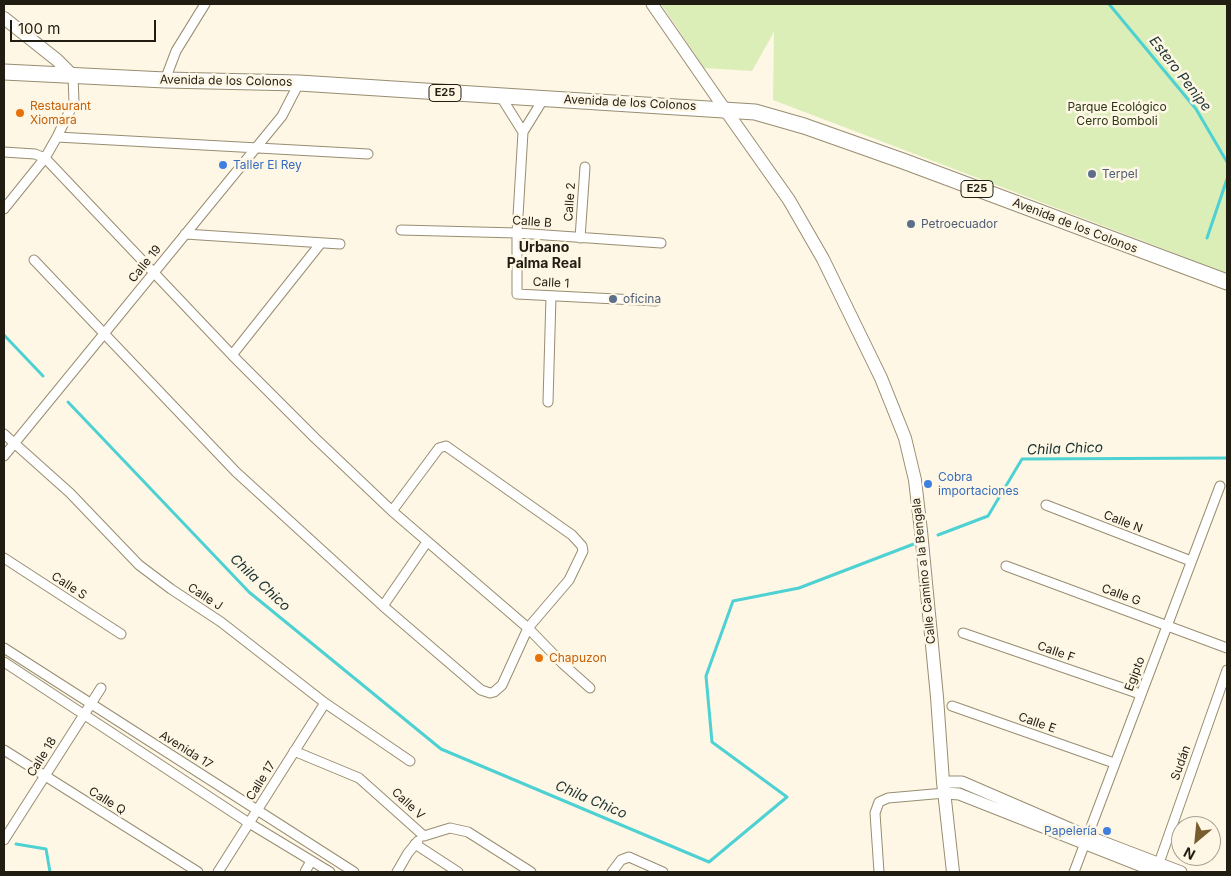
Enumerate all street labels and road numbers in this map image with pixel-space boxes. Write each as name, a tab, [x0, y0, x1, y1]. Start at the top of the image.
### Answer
street label: Avenida de los Colonos	[160, 73, 292, 89]
road number: E25	[429, 85, 461, 102]
street label: Avenida de los Colonos	[563, 92, 697, 114]
road number: E25	[961, 180, 993, 198]
street label: Calle 2	[561, 182, 579, 222]
street label: Avenida de los Colonos	[1011, 196, 1139, 256]
street label: Calle B	[512, 213, 552, 231]
street label: Calle 19	[126, 242, 164, 286]
street label: Calle 1	[532, 275, 570, 291]
street label: Calle Camino a la Bengala	[909, 497, 939, 645]
street label: Calle N	[1101, 508, 1145, 536]
street label: Calle S	[49, 569, 89, 603]
street label: Calle J	[185, 580, 225, 614]
street label: Calle G	[1099, 581, 1143, 609]
street label: Calle F	[1035, 639, 1077, 665]
street label: Egipto	[1122, 655, 1148, 693]
street label: Calle E	[1016, 710, 1058, 736]
street label: Avenida 17	[157, 728, 215, 772]
street label: Calle 18	[24, 735, 60, 779]
street label: Sudán	[1168, 744, 1194, 782]
street label: Calle 17	[243, 759, 279, 803]
street label: Calle Q	[86, 784, 128, 818]
street label: Calle V	[388, 785, 428, 823]

